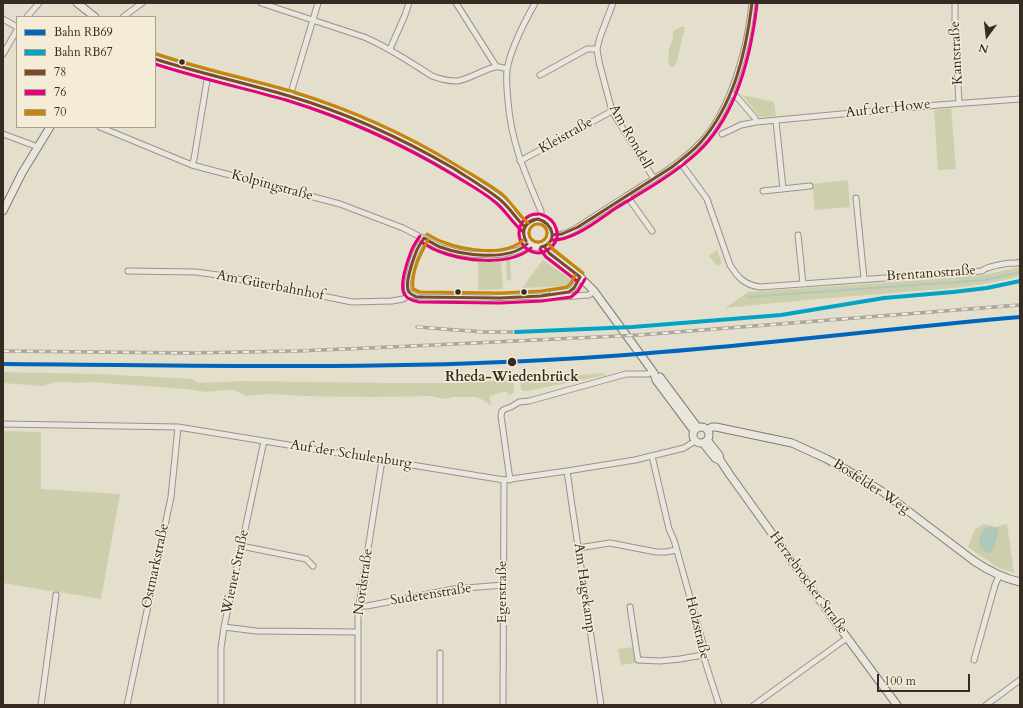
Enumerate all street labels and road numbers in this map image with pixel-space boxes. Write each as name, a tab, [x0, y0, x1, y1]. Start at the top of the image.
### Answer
street label: Kantstraße	[947, 21, 967, 85]
street label: Auf der Howe	[845, 96, 931, 122]
street label: Am Rondell	[605, 102, 655, 172]
street label: Kleistraße	[536, 114, 596, 158]
street label: Kolpingstraße	[229, 167, 315, 205]
street label: Brentanostraße	[886, 262, 976, 286]
street label: Am Güterbahnhof	[215, 267, 325, 305]
street label: Auf der Schulenburg	[289, 437, 413, 473]
street label: Bosfelder Weg	[829, 456, 913, 518]
street label: Ostmarkstraße	[139, 522, 173, 610]
street label: Wiener Straße	[219, 528, 253, 616]
street label: Herzebrocker Straße	[765, 529, 851, 637]
street label: Am Hagekamp	[569, 542, 599, 634]
street label: Nordstraße	[351, 548, 377, 616]
street label: Egerstraße	[495, 561, 511, 623]
street label: Sudetenstraße	[389, 580, 473, 610]
street label: Holzstraße	[681, 595, 713, 661]

